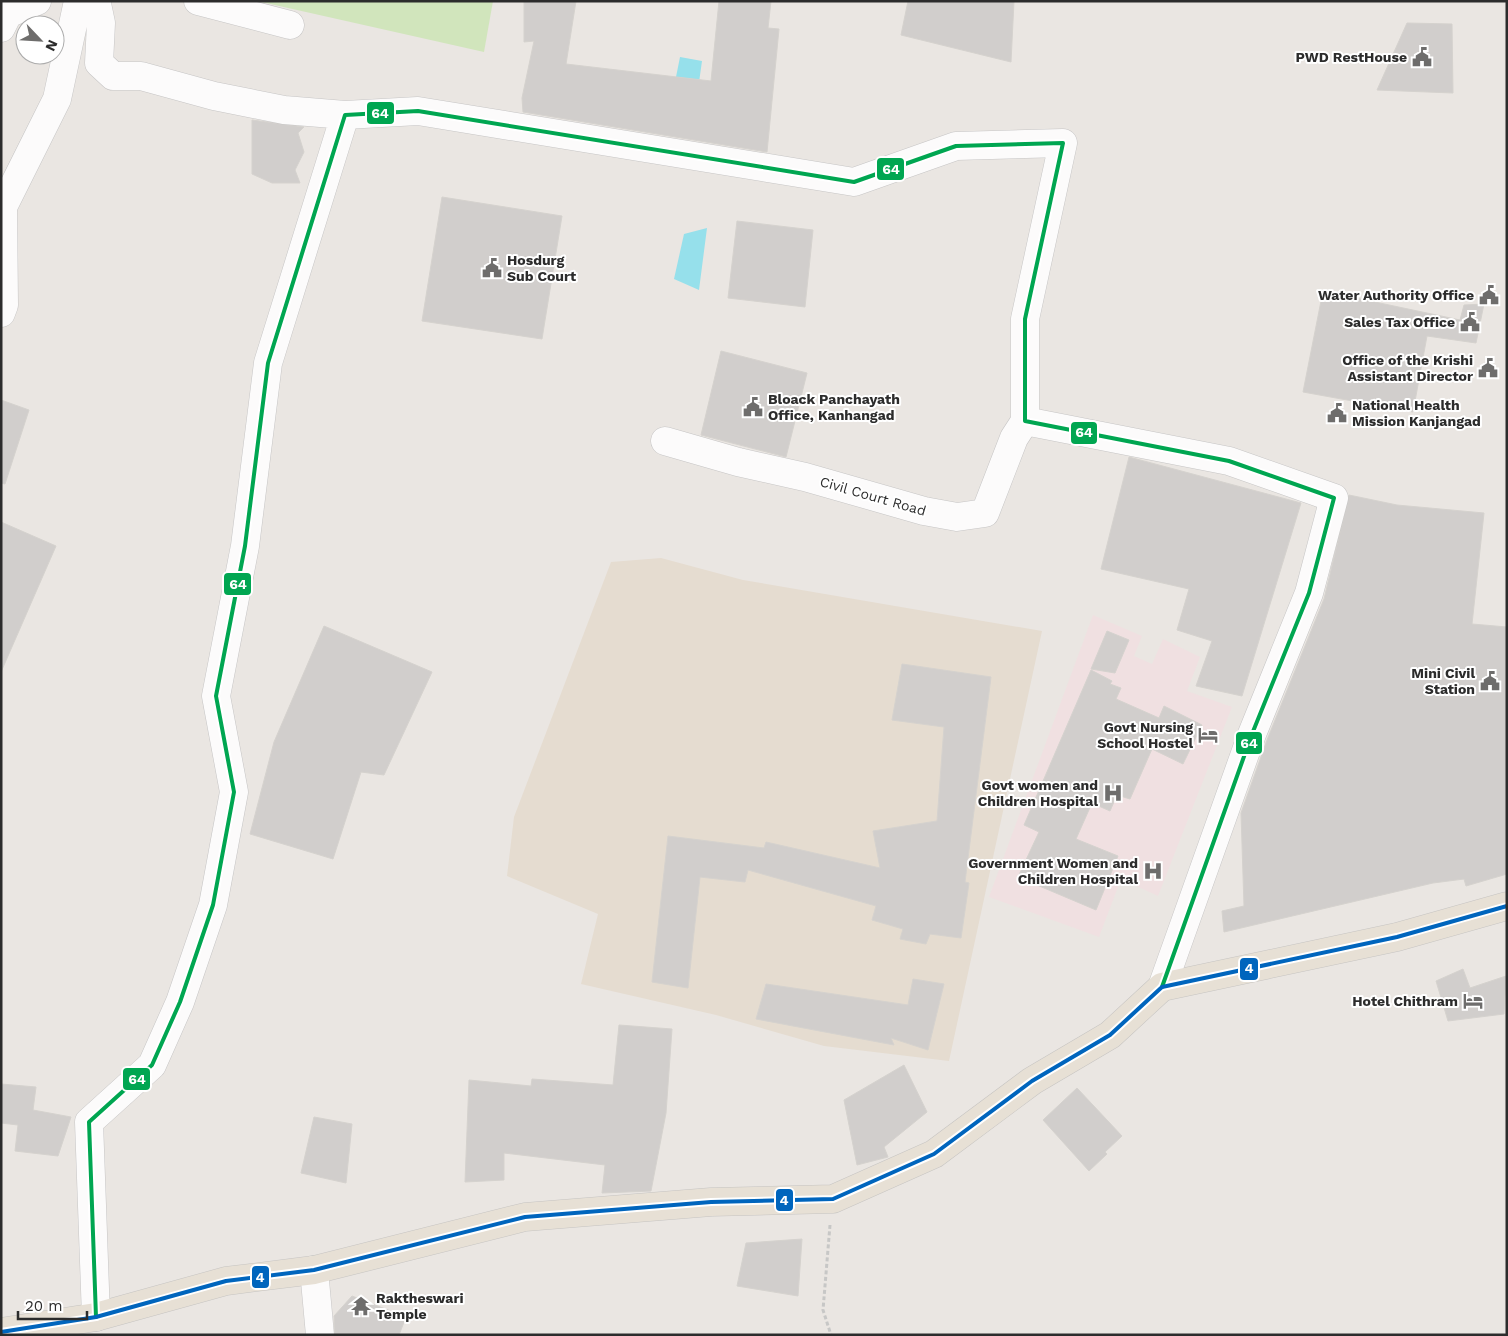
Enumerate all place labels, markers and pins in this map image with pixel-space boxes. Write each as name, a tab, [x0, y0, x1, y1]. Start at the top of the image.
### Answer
public building icon: PWD RestHouse	[1411, 46, 1433, 68]
place label: PWD RestHouse	[1295, 49, 1407, 65]
place label: Hosdurg Sub Court	[507, 252, 576, 284]
public building icon: Hosdurg Sub Court	[481, 257, 503, 279]
public building icon: Water Authority Office	[1478, 284, 1500, 306]
place label: Water Authority Office	[1318, 287, 1474, 303]
public building icon: Sales Tax Office	[1459, 311, 1481, 333]
place label: Sales Tax Office	[1344, 314, 1455, 330]
place label: Office of the Krishi Assistant Director	[1342, 352, 1473, 384]
public building icon: Office of the Krishi Assistant Director	[1477, 357, 1499, 379]
place label: Bloack Panchayath Office, Kanhangad	[768, 391, 900, 423]
public building icon: Bloack Panchayath Office, Kanhangad	[742, 396, 764, 418]
place label: National Health Mission Kanjangad	[1352, 397, 1481, 429]
public building icon: National Health Mission Kanjangad	[1326, 402, 1348, 424]
place label: Mini Civil Station	[1411, 665, 1475, 697]
public building icon: Mini Civil Station	[1479, 670, 1501, 692]
place label: Govt Nursing School Hostel	[1097, 719, 1193, 751]
hotel icon: Govt Nursing School Hostel	[1197, 724, 1219, 746]
place label: Govt women and Children Hospital	[978, 777, 1098, 809]
hospital icon: Govt women and Children Hospital	[1102, 782, 1124, 804]
place label: Government Women and Children Hospital	[968, 855, 1138, 887]
hospital icon: Government Women and Children Hospital	[1142, 860, 1164, 882]
hotel icon: Hotel Chithram	[1462, 990, 1484, 1012]
place label: Hotel Chithram	[1352, 993, 1458, 1009]
place label: Raktheswari Temple	[376, 1290, 464, 1322]
temple icon: Raktheswari Temple	[350, 1295, 372, 1317]

